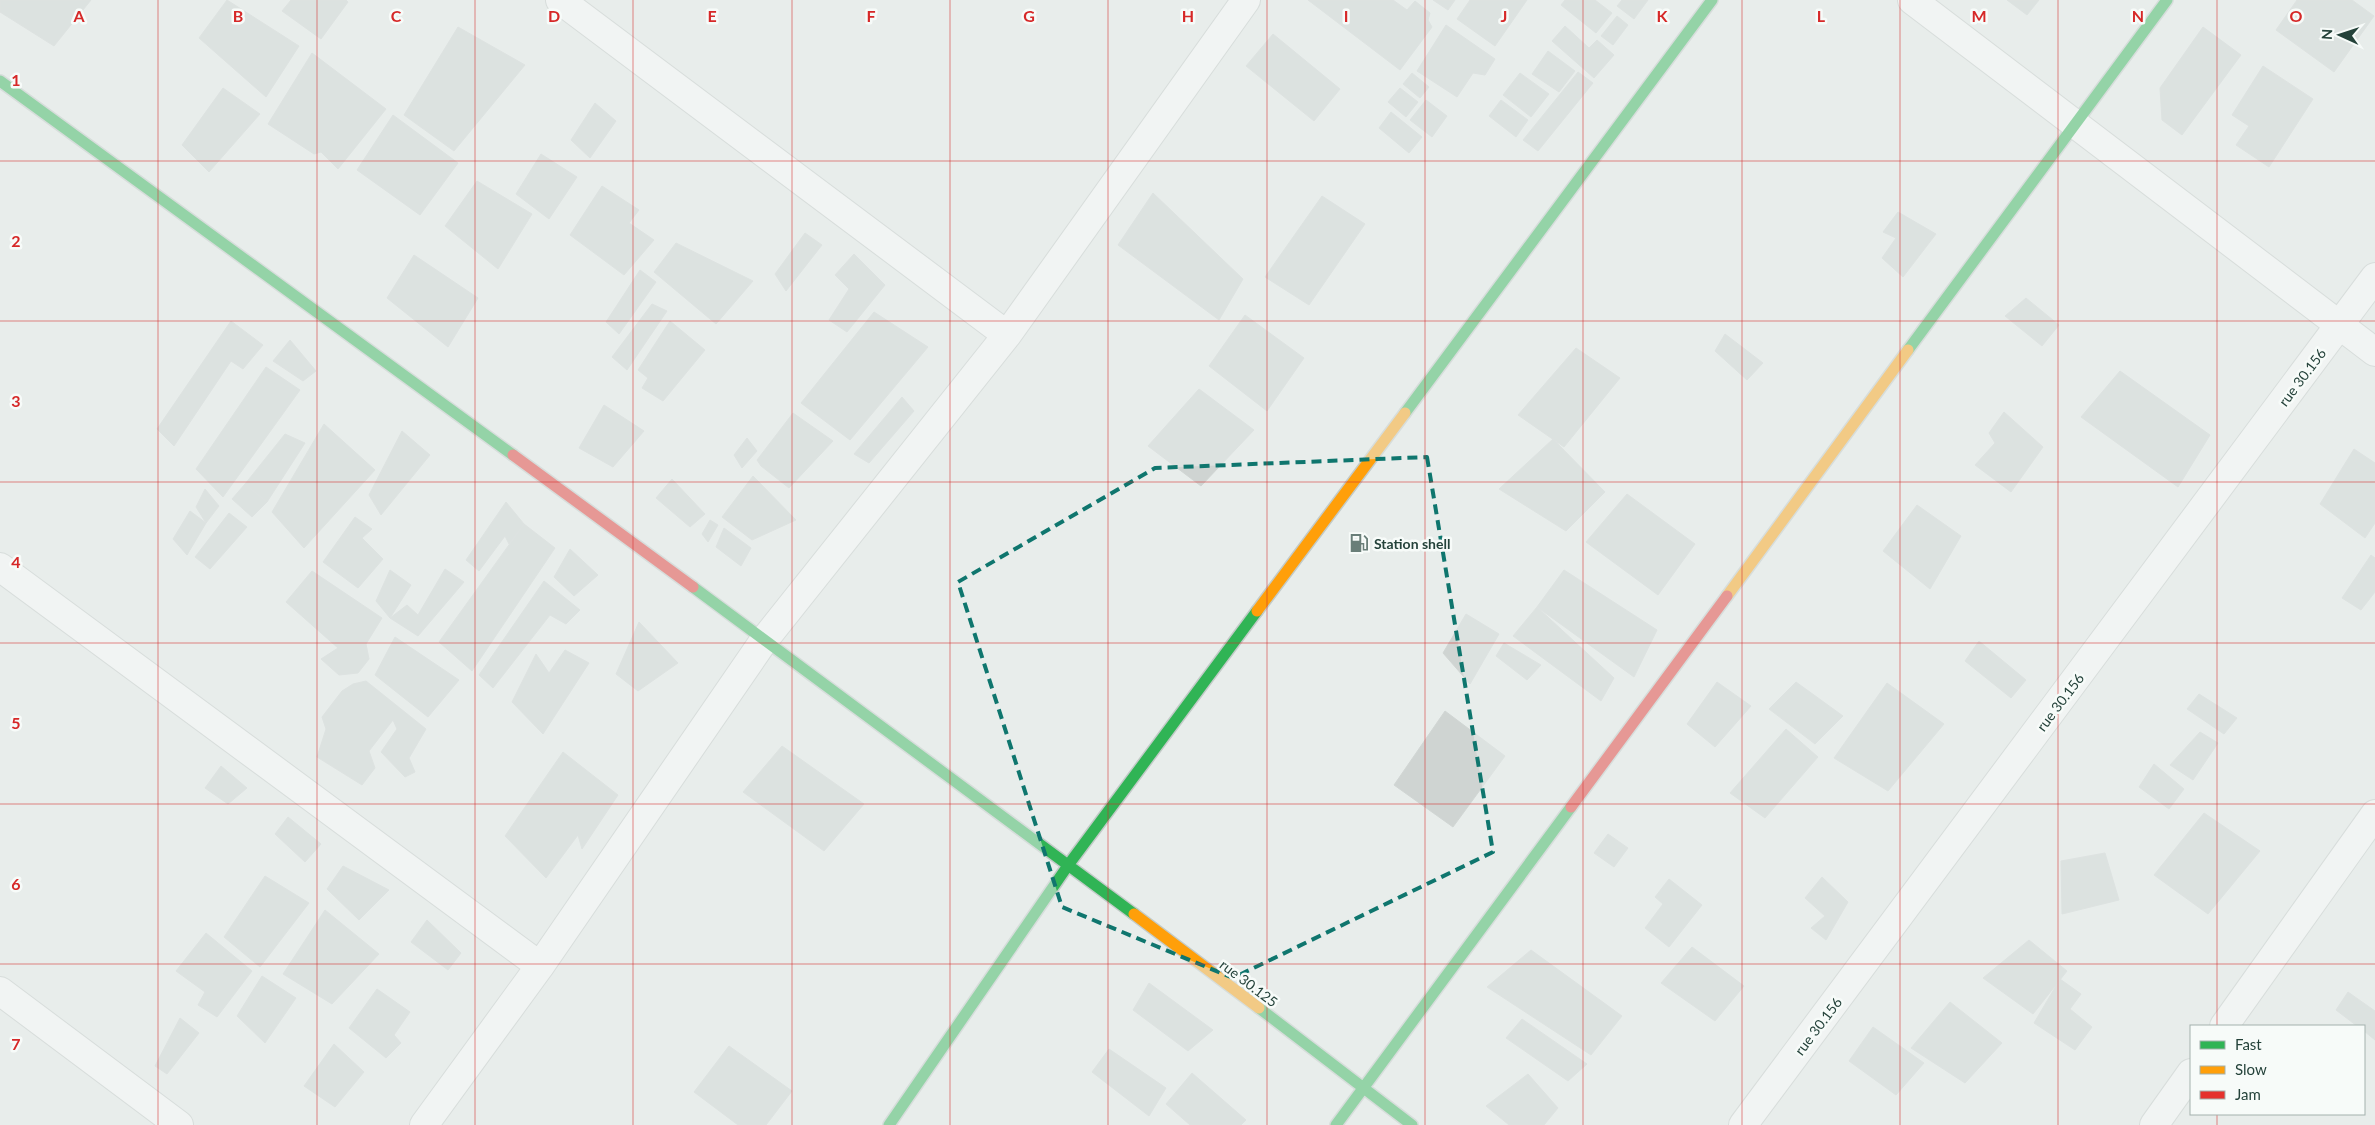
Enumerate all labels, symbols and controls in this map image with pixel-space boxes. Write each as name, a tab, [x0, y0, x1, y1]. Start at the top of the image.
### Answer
text: A	[72, 6, 85, 25]
text: B	[233, 6, 243, 25]
text: C	[391, 6, 402, 25]
text: D	[548, 6, 560, 25]
text: E	[707, 6, 717, 25]
text: F	[866, 6, 876, 25]
text: G	[1023, 6, 1035, 25]
text: H	[1182, 6, 1194, 25]
text: I	[1344, 6, 1348, 25]
text: J	[1501, 6, 1507, 25]
text: K	[1657, 6, 1669, 25]
text: L	[1817, 6, 1826, 25]
text: M	[1971, 6, 1987, 25]
text: N	[2132, 6, 2144, 25]
text: O	[2290, 6, 2303, 25]
north arrow	[2315, 10, 2365, 60]
text: N	[2318, 28, 2335, 40]
text: 1	[11, 70, 21, 89]
text: 2	[11, 231, 21, 250]
street label: rue 30.156	[2275, 345, 2329, 409]
text: 3	[11, 391, 21, 410]
fuel station icon: Station shell	[1348, 532, 1370, 554]
place label: Station shell	[1374, 535, 1450, 552]
text: 4	[11, 552, 21, 571]
street label: rue 30.156	[2033, 670, 2087, 734]
text: 5	[11, 713, 21, 732]
text: 6	[11, 874, 21, 893]
street label: rue 30.125	[1217, 956, 1281, 1010]
street label: rue 30.156	[1791, 994, 1845, 1058]
legend	[2190, 1025, 2365, 1115]
text: 7	[11, 1034, 21, 1053]
text: Fast	[2235, 1035, 2262, 1053]
text: Slow	[2235, 1060, 2267, 1078]
text: Jam	[2235, 1085, 2261, 1103]

